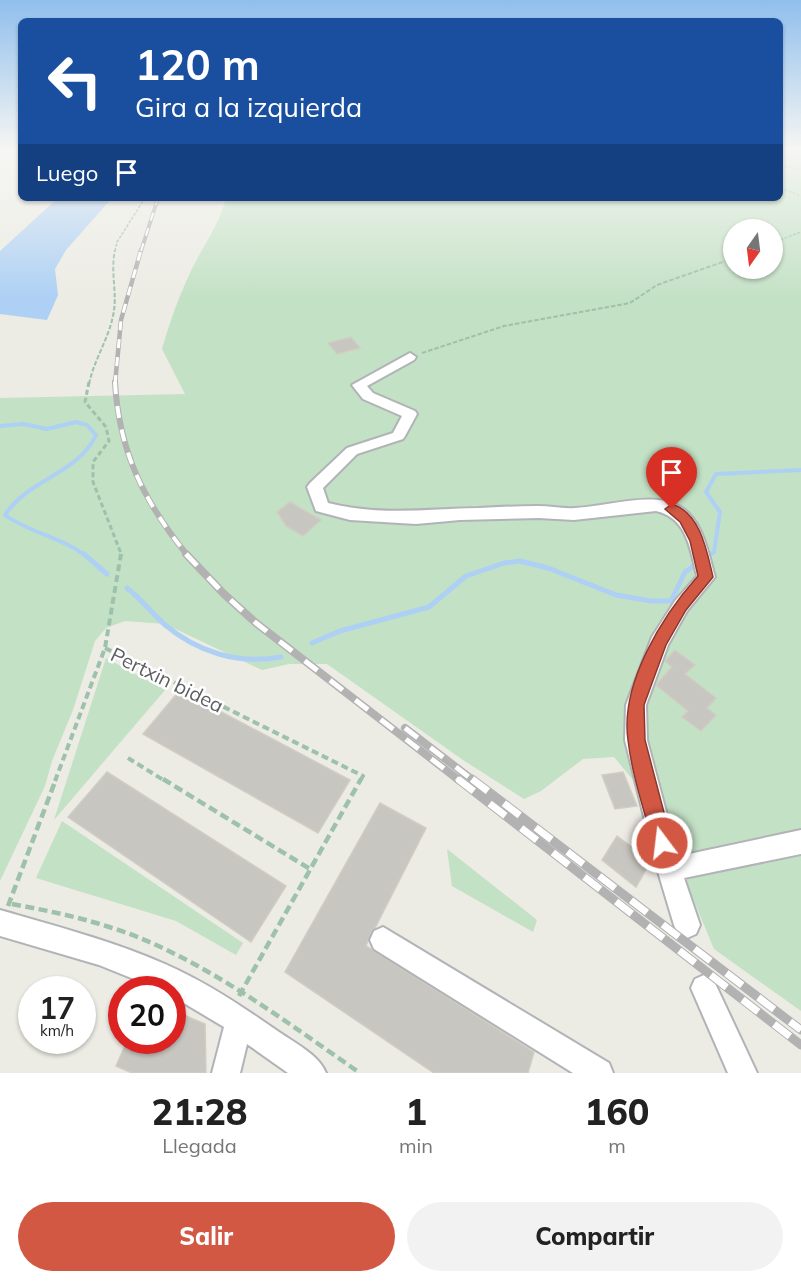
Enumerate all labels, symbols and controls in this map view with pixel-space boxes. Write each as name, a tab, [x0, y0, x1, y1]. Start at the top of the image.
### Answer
text: 120 m	[135, 38, 260, 91]
icon: left	[36, 42, 114, 120]
text: Gira a la izquierda	[135, 90, 362, 124]
icon: arrive	[110, 156, 143, 189]
text: Luego	[36, 159, 98, 187]
north arrow	[723, 219, 783, 279]
map controls	[723, 219, 783, 279]
pin	[646, 447, 697, 509]
icon: arrive	[655, 456, 688, 489]
street label: Pertxin bidea	[107, 641, 228, 718]
position arrow	[630, 811, 694, 875]
speed limit sign: 20	[108, 976, 186, 1054]
text: 17	[39, 989, 75, 1027]
text: km/h	[40, 1021, 74, 1040]
text: 21:28	[152, 1089, 247, 1134]
text: 1	[405, 1089, 427, 1134]
text: 160	[585, 1089, 649, 1134]
text: Llegada	[162, 1133, 237, 1158]
text: min	[399, 1133, 433, 1158]
text: m	[608, 1133, 626, 1158]
button: Salir	[18, 1202, 395, 1271]
button: Compartir	[407, 1202, 783, 1271]

